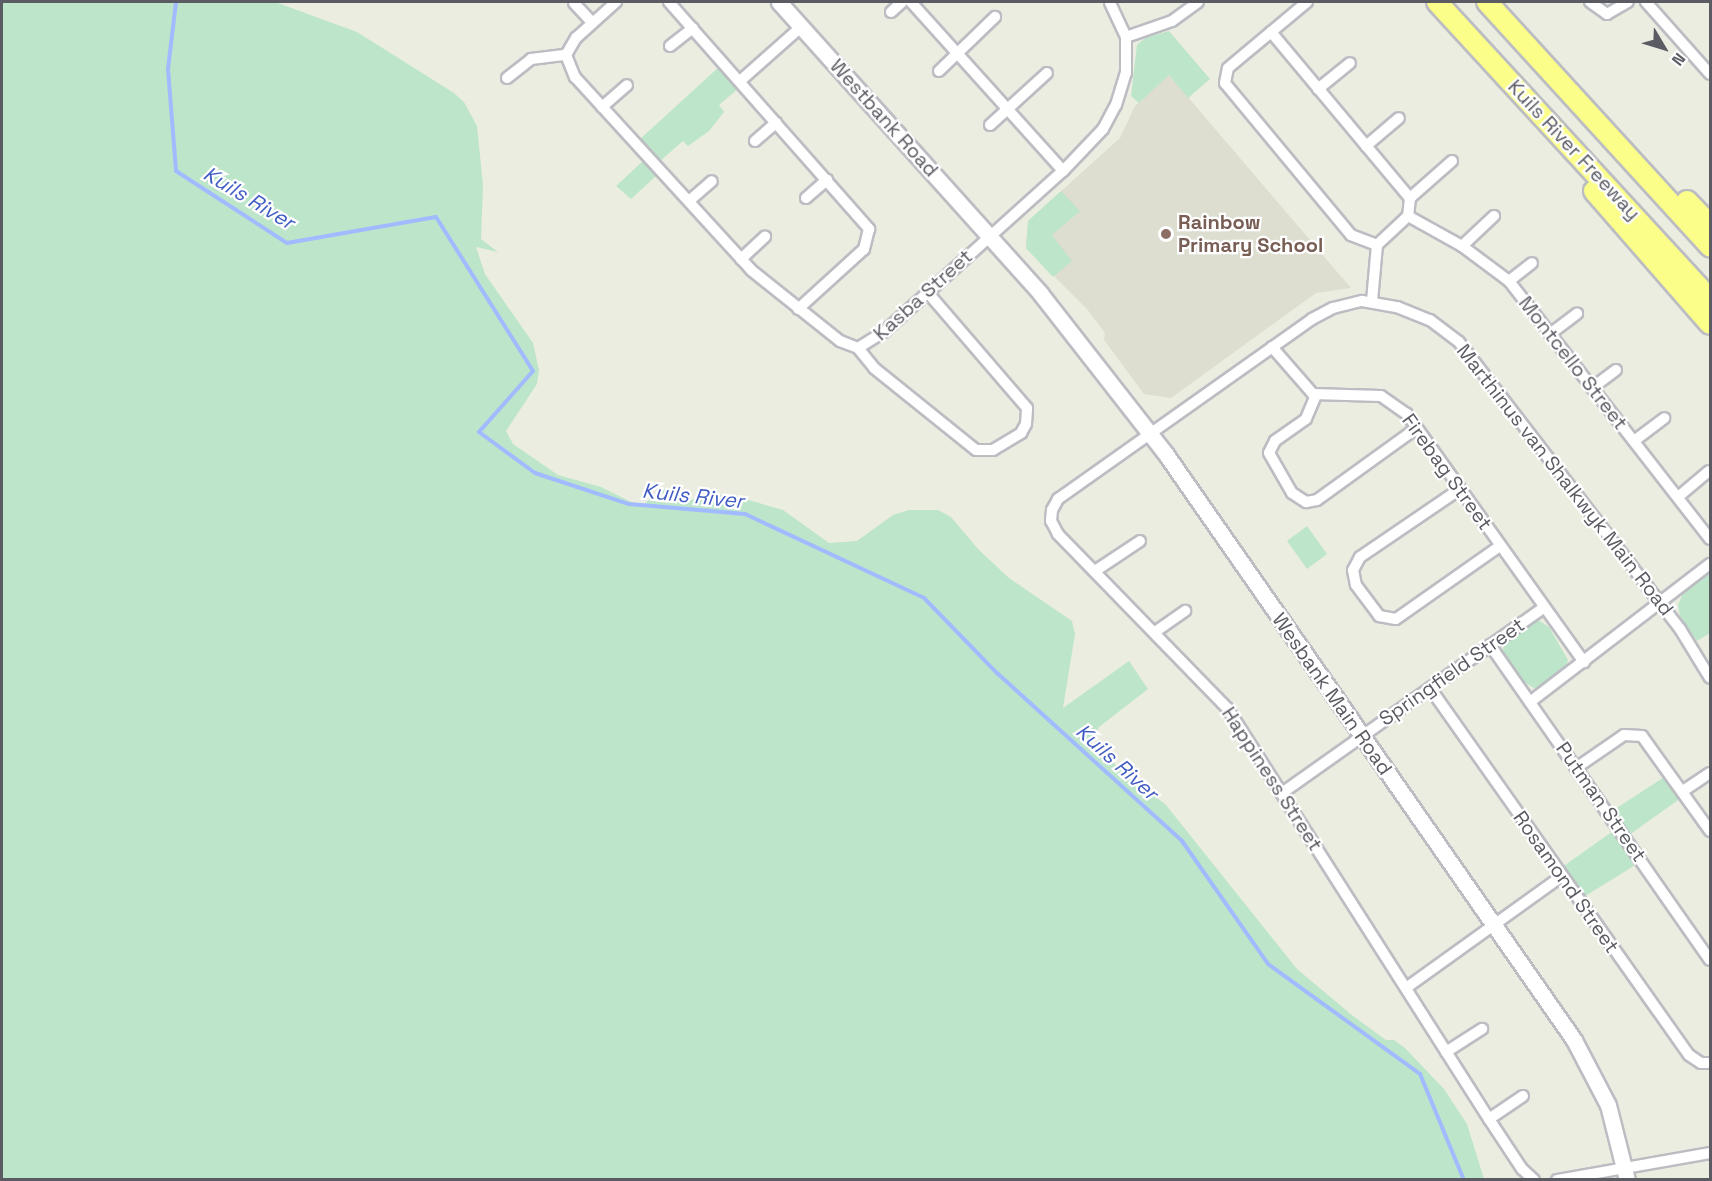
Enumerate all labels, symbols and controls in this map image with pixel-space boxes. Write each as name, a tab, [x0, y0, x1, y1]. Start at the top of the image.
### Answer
north arrow	[1634, 18, 1694, 78]
text: N	[1667, 49, 1690, 70]
street label: Westbank Road	[825, 54, 943, 182]
street label: Kuils River Freeway	[1503, 75, 1645, 225]
water label: Kuils River	[199, 161, 299, 235]
place label: Rainbow Primary School	[1178, 210, 1323, 257]
marker: Rainbow Primary School	[1159, 227, 1173, 241]
street label: Kasba Street	[869, 244, 977, 346]
street label: Montcello Street	[1513, 292, 1633, 434]
street label: Marthinus van Shalkwyk Main Road	[1451, 339, 1679, 621]
street label: Firebag Street	[1397, 409, 1497, 535]
water label: Kuils River	[641, 478, 745, 514]
street label: Wesbank Main Road	[1267, 608, 1397, 780]
street label: Springfield Street	[1375, 613, 1529, 731]
street label: Happiness Street	[1217, 703, 1327, 855]
water label: Kuils River	[1071, 719, 1163, 805]
street label: Putman Street	[1551, 737, 1651, 867]
street label: Rosamond Street	[1508, 806, 1624, 958]

